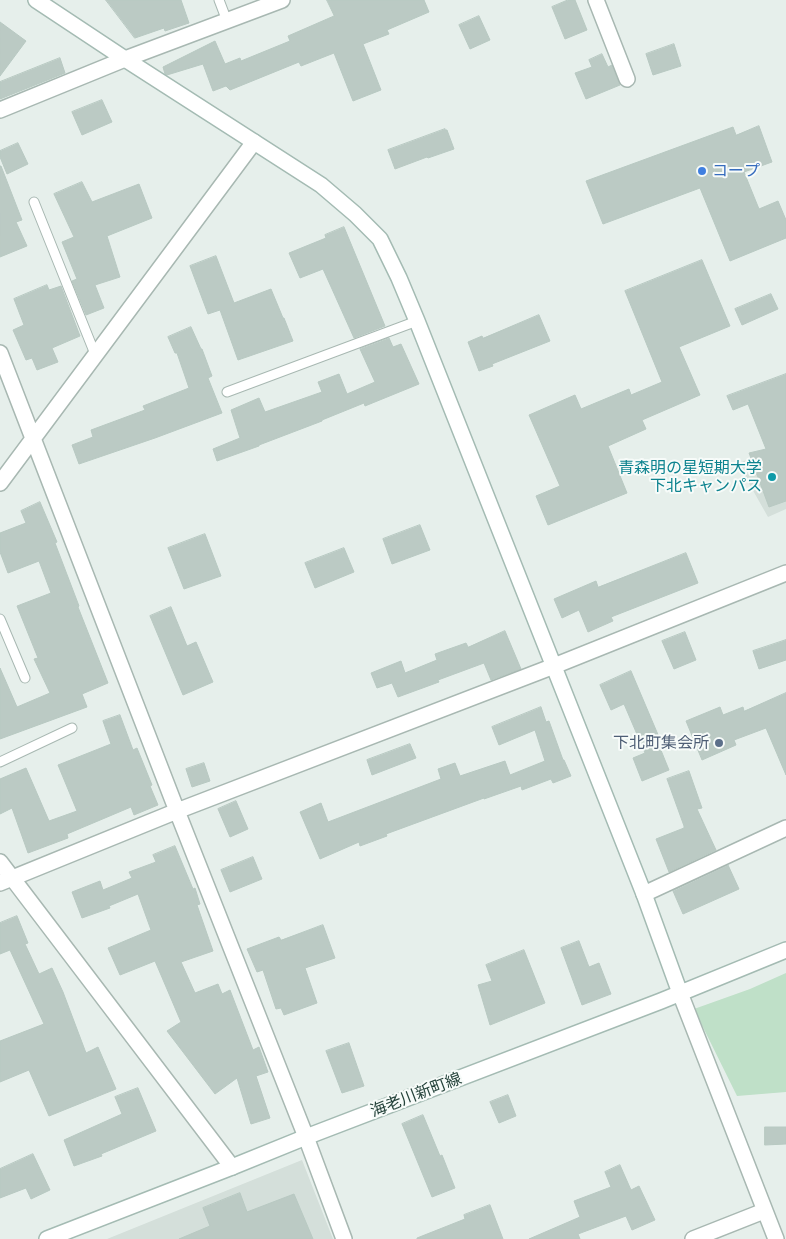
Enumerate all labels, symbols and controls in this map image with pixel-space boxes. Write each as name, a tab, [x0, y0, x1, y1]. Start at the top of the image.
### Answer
place label: コープ	[712, 161, 760, 181]
marker: コープ	[696, 165, 708, 177]
place label: 青森明の星短期大学 下北キャンパス	[618, 458, 762, 496]
marker: 青森明の星短期大学 下北キャンパス	[766, 471, 778, 483]
place label: 下北町集会所	[613, 733, 709, 753]
marker: 下北町集会所	[713, 737, 725, 749]
street label: 海老川新町線	[368, 1069, 464, 1121]

